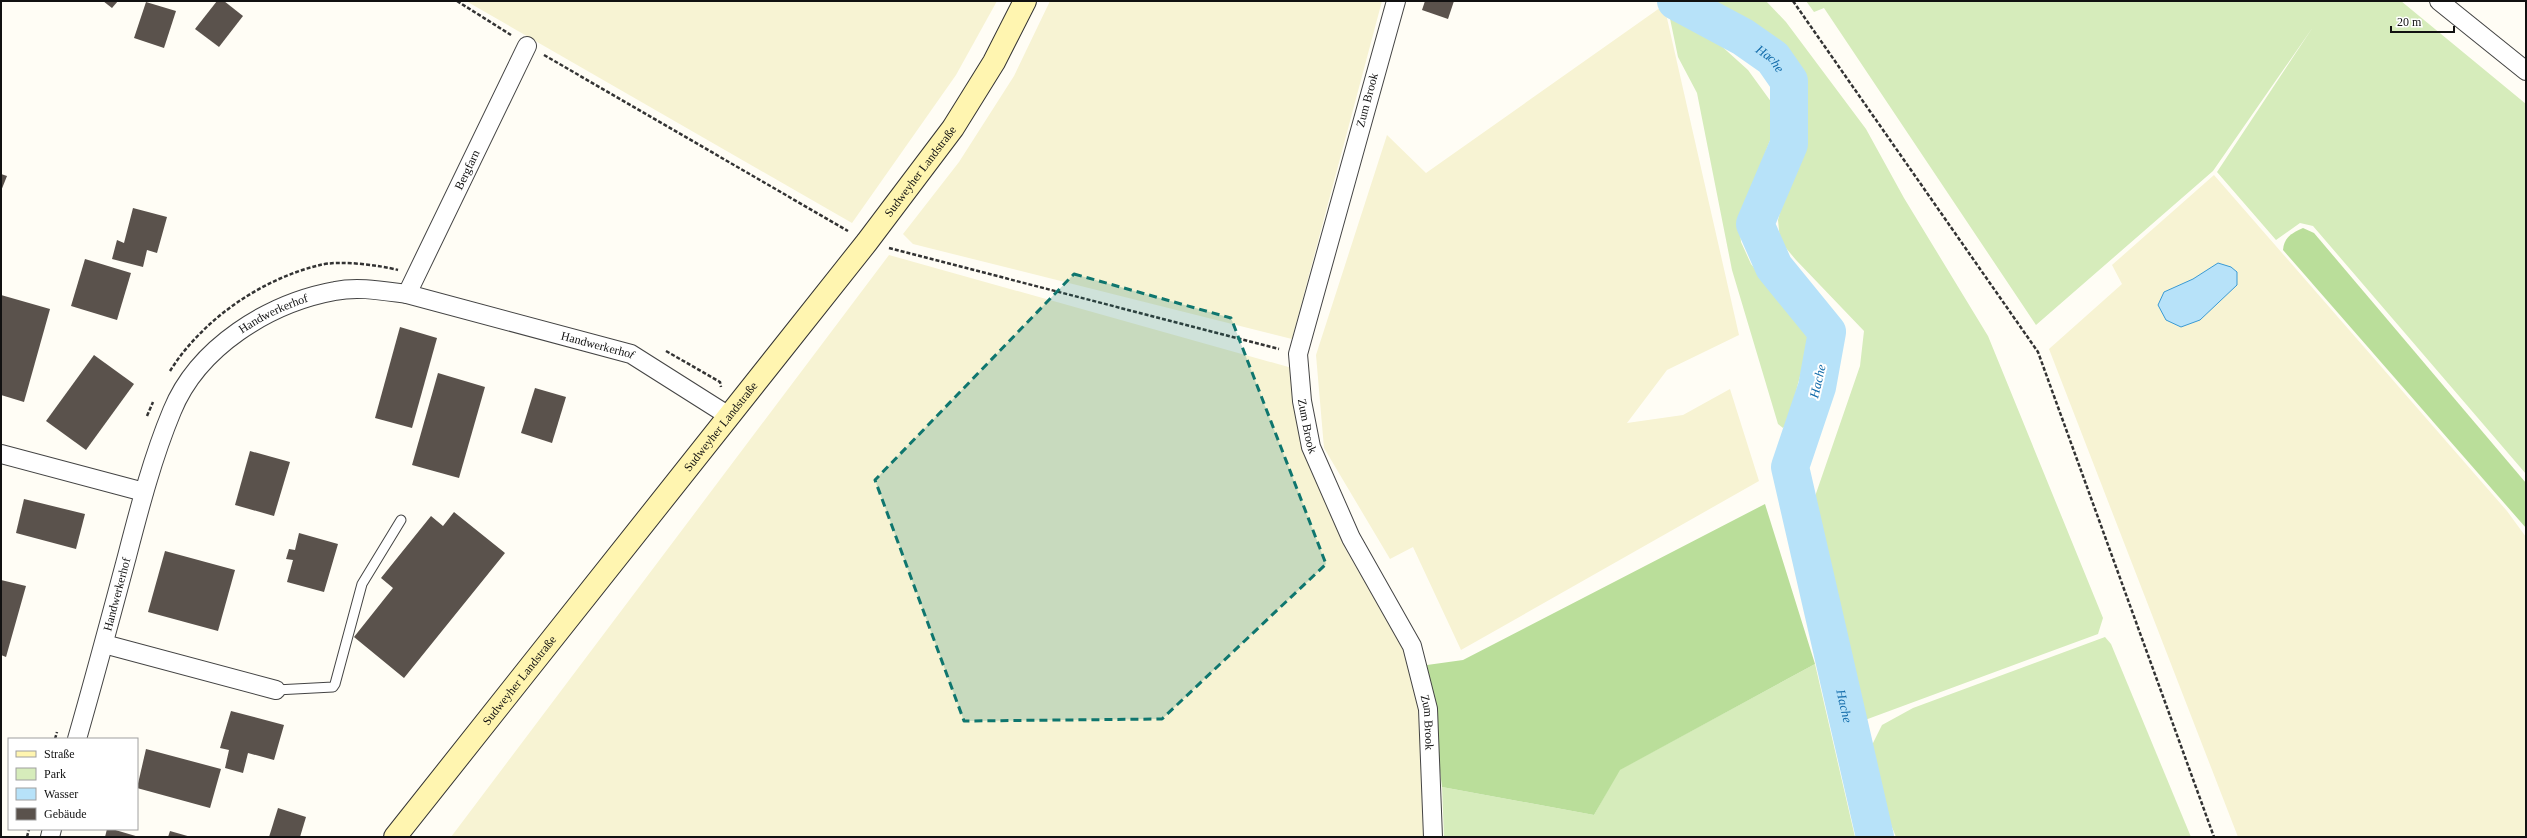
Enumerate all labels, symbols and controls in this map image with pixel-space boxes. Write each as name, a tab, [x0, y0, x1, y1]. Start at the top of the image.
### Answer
scale bar	[2391, 8, 2454, 34]
text: 20 m	[2397, 15, 2422, 29]
water label: Hache	[1752, 41, 1788, 75]
street label: Zum Brook	[1353, 71, 1381, 129]
street label: Sudweyher Landstraße	[881, 123, 959, 220]
street label: Bergfarn	[452, 148, 483, 192]
street label: Handwerkerhof	[236, 291, 310, 336]
street label: Handwerkerhof	[560, 329, 638, 362]
water label: Hache	[1806, 363, 1829, 400]
street label: Sudweyher Landstraße	[681, 379, 760, 474]
street label: Zum Brook	[1295, 397, 1320, 456]
street label: Handwerkerhof	[100, 556, 133, 633]
street label: Sudweyher Landstraße	[480, 633, 559, 728]
water label: Hache	[1833, 687, 1856, 724]
street label: Zum Brook	[1418, 693, 1437, 750]
legend	[8, 738, 138, 830]
text: Straße	[44, 747, 75, 761]
text: Park	[44, 767, 66, 781]
text: Wasser	[44, 787, 78, 801]
text: Gebäude	[44, 807, 87, 821]

